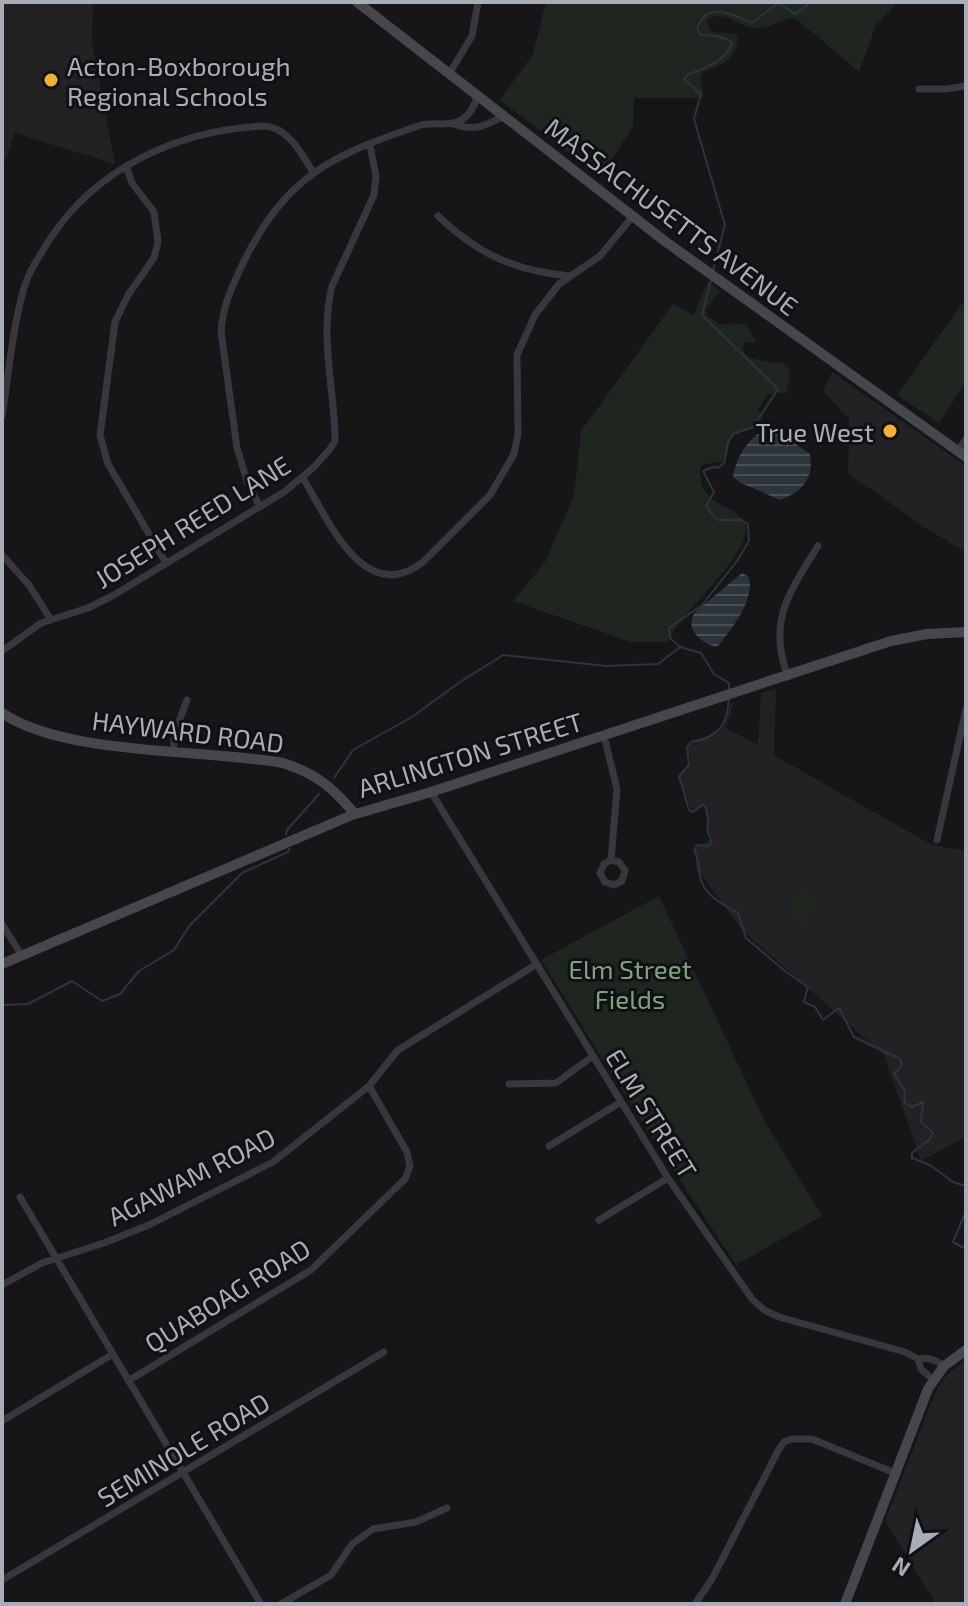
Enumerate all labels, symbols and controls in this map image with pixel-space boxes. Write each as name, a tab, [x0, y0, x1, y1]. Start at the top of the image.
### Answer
place label: Acton-Boxborough Regional Schools	[67, 50, 291, 111]
marker: Acton-Boxborough Regional Schools	[42, 71, 60, 89]
street label: MASSACHUSETTS AVENUE	[539, 111, 805, 321]
place label: True West	[755, 416, 874, 447]
marker: True West	[881, 422, 899, 440]
street label: JOSEPH REED LANE	[89, 448, 295, 594]
street label: HAYWARD ROAD	[90, 704, 286, 758]
street label: ARLINGTON STREET	[354, 705, 586, 803]
park label: Elm Street Fields	[568, 953, 692, 1014]
street label: ELM STREET	[600, 1043, 704, 1183]
street label: AGAWAM ROAD	[102, 1121, 280, 1231]
street label: QUABOAG ROAD	[139, 1232, 315, 1358]
street label: SEMINOLE ROAD	[91, 1386, 275, 1512]
north arrow	[872, 1510, 952, 1590]
text: N	[887, 1552, 914, 1583]

